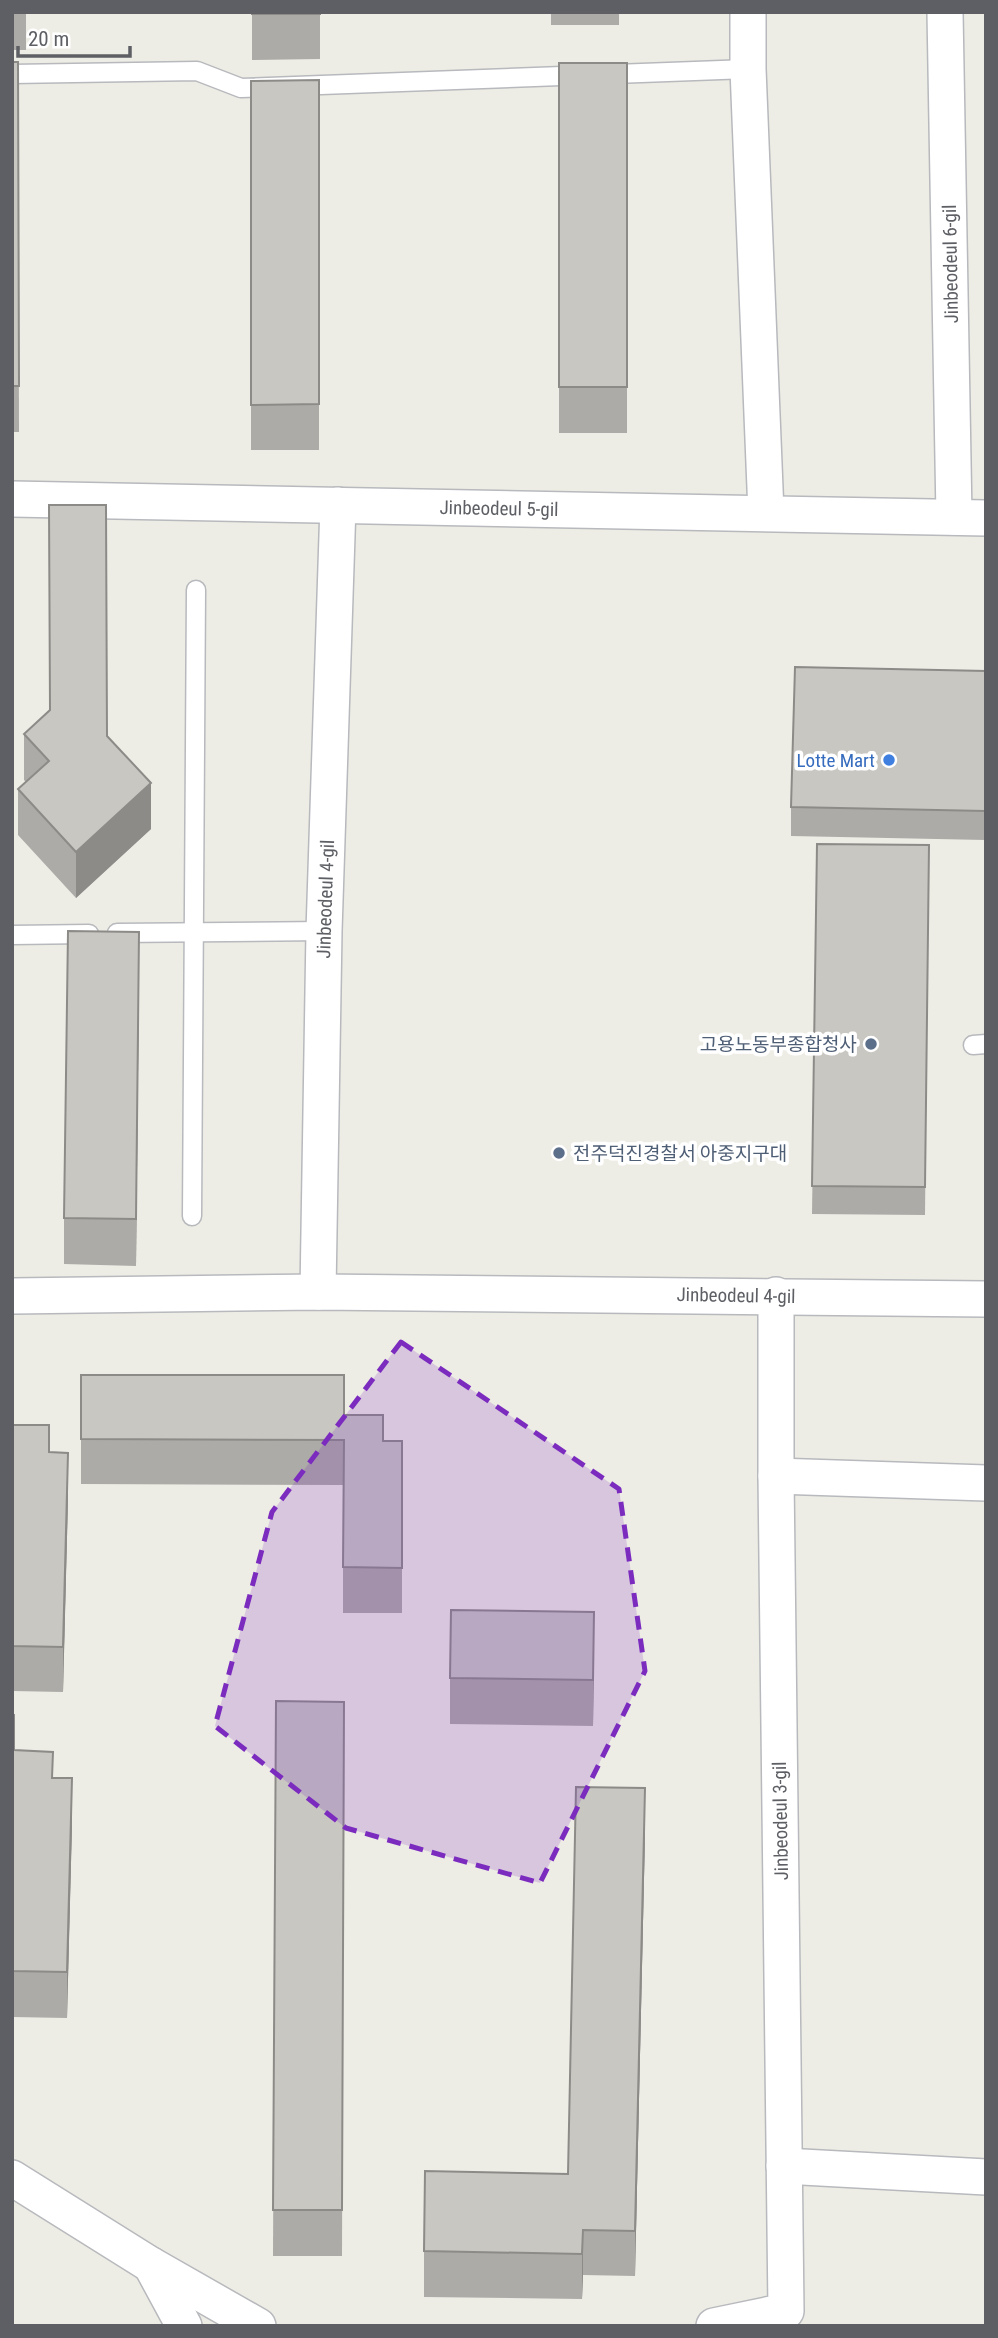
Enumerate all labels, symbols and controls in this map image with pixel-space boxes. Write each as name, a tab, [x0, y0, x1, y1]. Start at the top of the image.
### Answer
scale bar	[18, 14, 130, 58]
text: 20 m	[28, 27, 69, 51]
street label: Jinbeodeul 6-gil	[938, 204, 963, 324]
street label: Jinbeodeul 5-gil	[439, 496, 559, 521]
place label: Lotte Mart	[797, 749, 875, 772]
marker: Lotte Mart	[881, 752, 897, 768]
street label: Jinbeodeul 4-gil	[312, 839, 339, 959]
place label: 고용노동부종합청사	[700, 1033, 857, 1056]
marker: 고용노동부종합청사	[863, 1036, 879, 1052]
place label: 전주덕진경찰서 아중지구대	[573, 1142, 787, 1165]
marker: 전주덕진경찰서 아중지구대	[551, 1145, 567, 1161]
street label: Jinbeodeul 4-gil	[676, 1283, 796, 1308]
street label: Jinbeodeul 3-gil	[768, 1761, 793, 1881]

